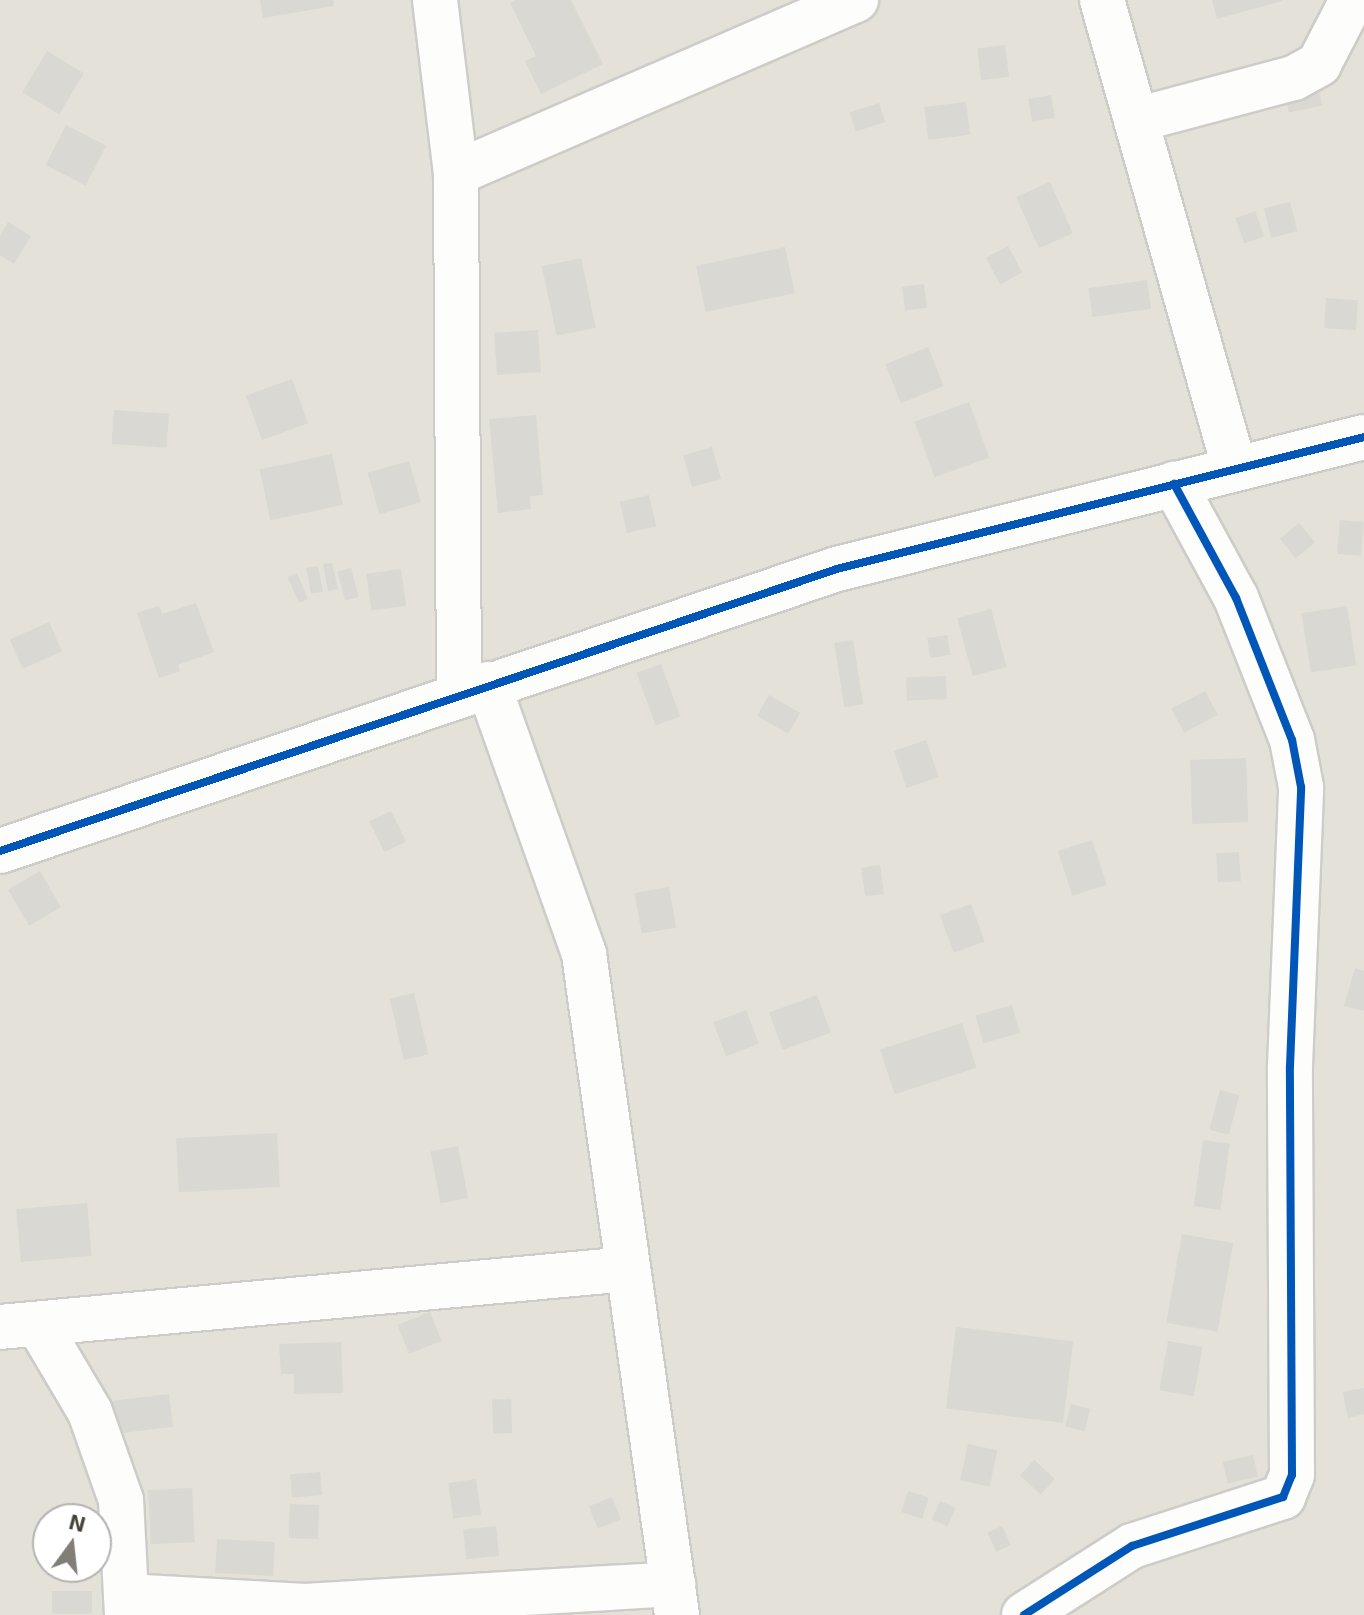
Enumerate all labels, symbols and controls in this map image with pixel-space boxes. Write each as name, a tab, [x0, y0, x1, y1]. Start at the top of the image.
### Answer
north arrow	[32, 1503, 112, 1583]
text: N	[67, 1507, 89, 1536]

